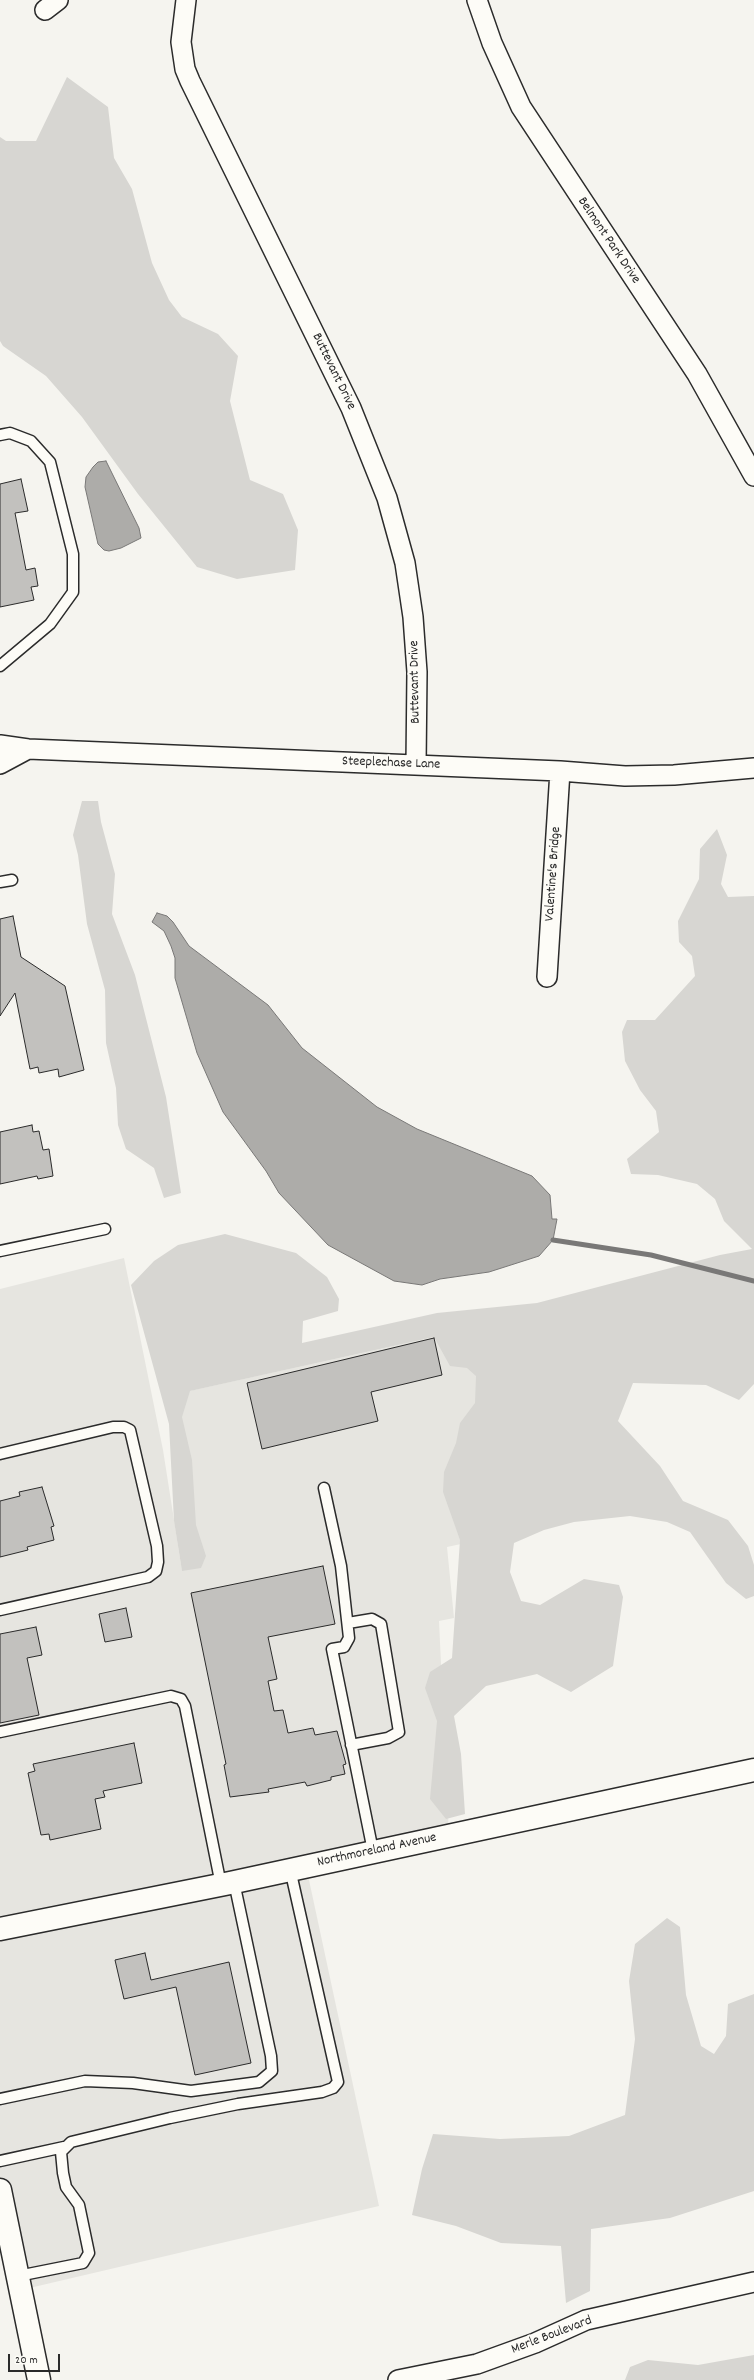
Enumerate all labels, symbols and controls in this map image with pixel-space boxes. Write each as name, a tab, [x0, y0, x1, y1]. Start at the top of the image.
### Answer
street label: Belmont Park Drive	[573, 194, 643, 288]
street label: Buttevant Drive	[307, 331, 359, 413]
street label: Buttevant Drive	[407, 640, 425, 724]
street label: Steeplechase Lane	[342, 754, 440, 774]
street label: Valentine's Bridge	[542, 826, 566, 922]
street label: Northmoreland Avenue	[316, 1830, 438, 1872]
street label: Merle Boulevard	[509, 2313, 595, 2359]
scale bar	[10, 2346, 62, 2372]
text: 20 m	[15, 2352, 38, 2369]

